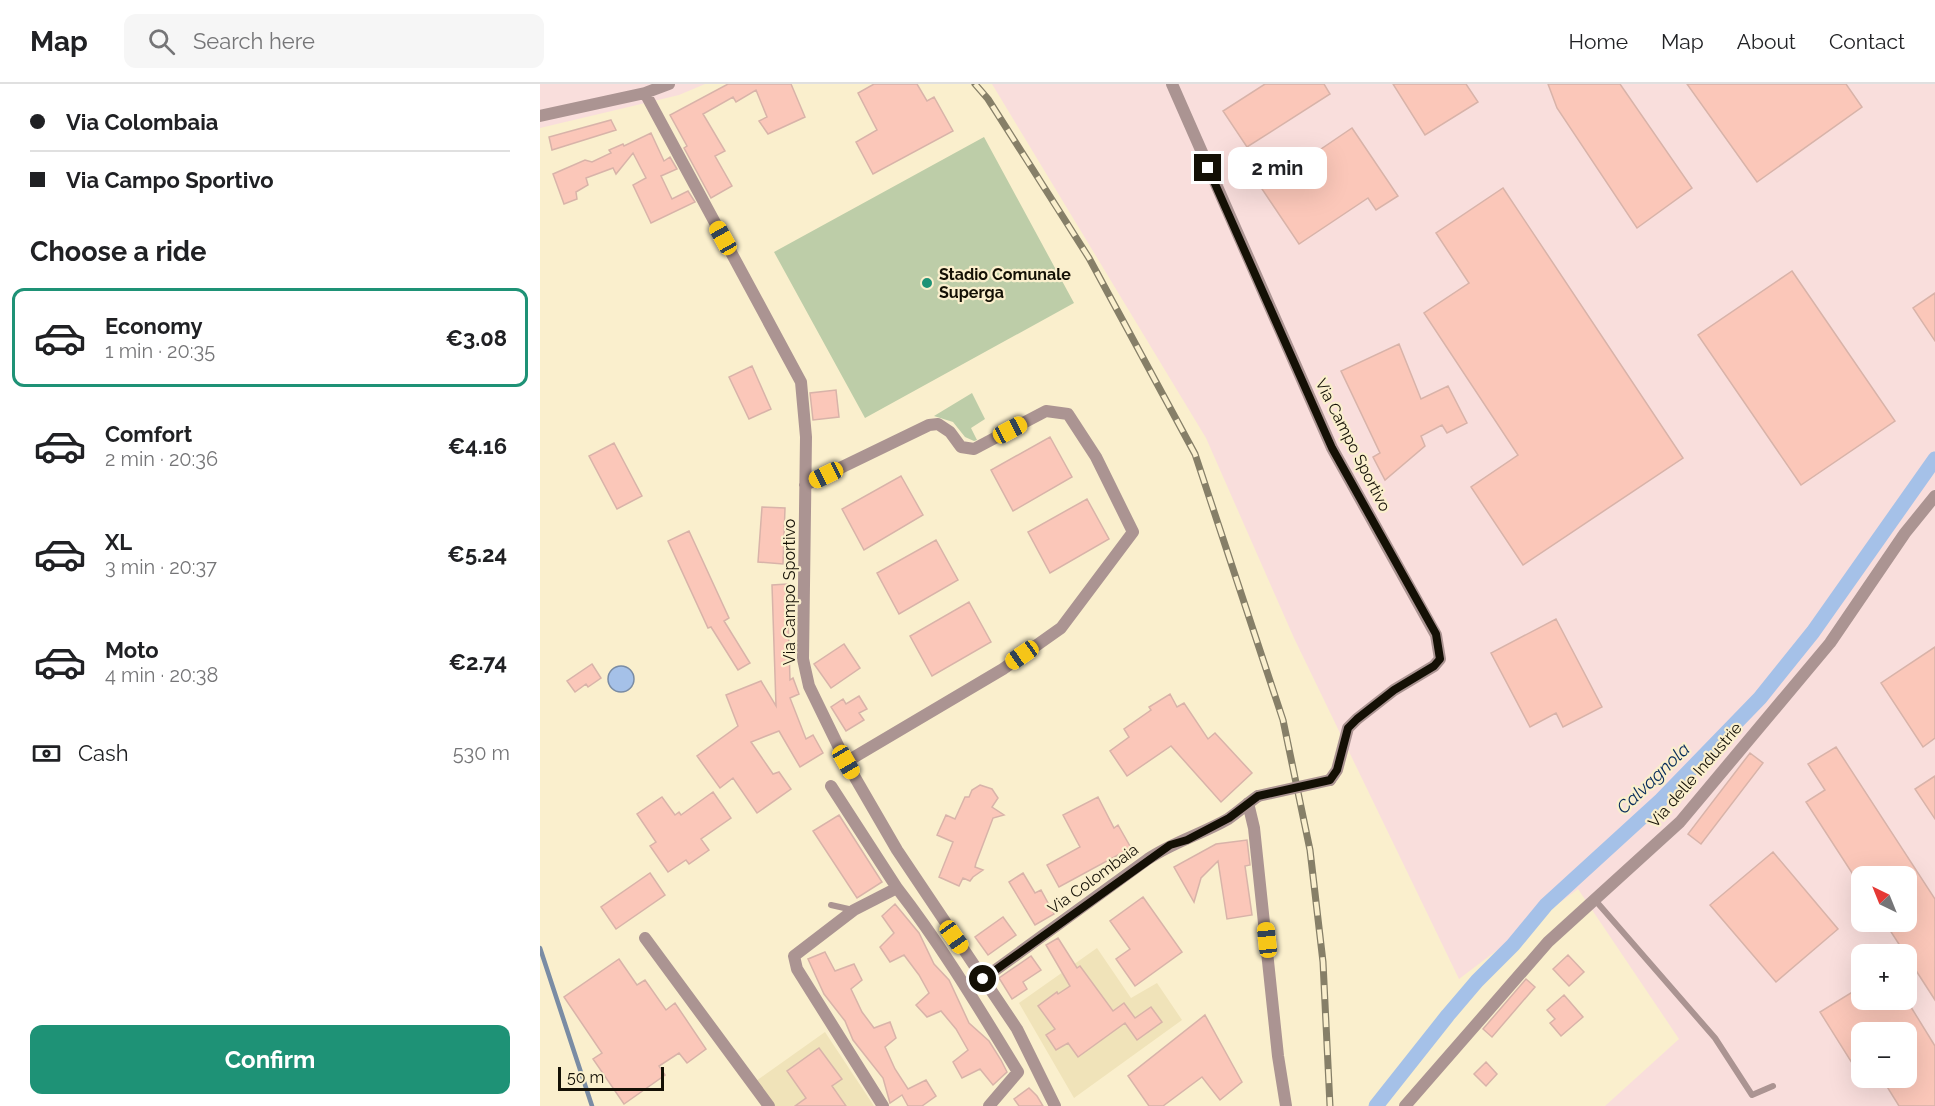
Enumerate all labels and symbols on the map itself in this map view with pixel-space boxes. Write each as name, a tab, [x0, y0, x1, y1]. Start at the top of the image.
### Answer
callout: 2 min	[1229, 147, 1328, 189]
route end	[1194, 154, 1221, 181]
car	[706, 218, 740, 258]
place label: Stadio Comunale Superga	[939, 265, 1071, 302]
marker: Stadio Comunale Superga	[920, 276, 934, 290]
street label: Via Campo Sportivo	[1311, 375, 1395, 515]
car	[990, 414, 1030, 446]
car	[806, 459, 846, 491]
street label: Via Campo Sportivo	[780, 519, 799, 665]
car	[1002, 637, 1042, 673]
street label: Via delle Industrie	[1644, 719, 1746, 831]
water label: Calvagnola	[1612, 738, 1694, 818]
car	[829, 742, 863, 782]
street label: Via Colombaia	[1044, 840, 1142, 918]
north arrow	[1851, 866, 1917, 932]
car	[936, 917, 972, 957]
car	[1256, 921, 1278, 959]
route start	[969, 965, 996, 992]
scale bar	[558, 1064, 664, 1092]

